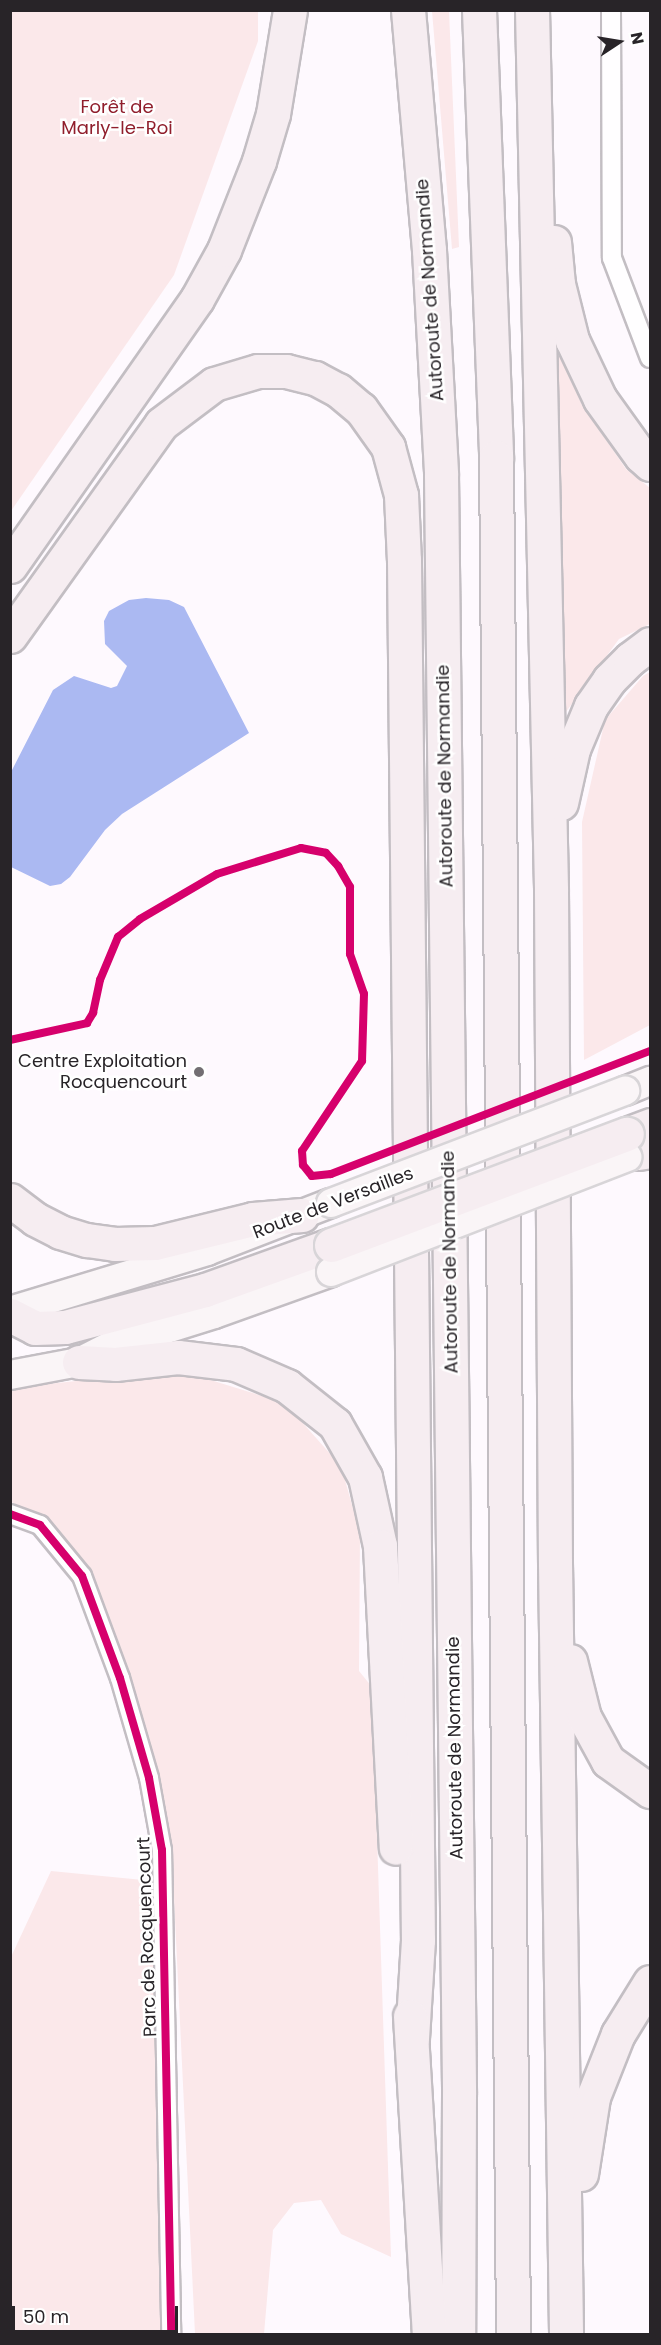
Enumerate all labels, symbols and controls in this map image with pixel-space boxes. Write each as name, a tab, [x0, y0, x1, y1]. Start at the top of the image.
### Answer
north arrow	[589, 12, 649, 72]
text: N	[625, 30, 650, 46]
park label: Forêt de Marly-le-Roi	[61, 97, 173, 140]
street label: Autoroute de Normandie	[411, 178, 449, 402]
street label: Autoroute de Normandie	[432, 664, 458, 888]
place label: Centre Exploitation Rocquencourt	[18, 1051, 187, 1094]
marker: Centre Exploitation Rocquencourt	[192, 1065, 206, 1079]
street label: Autoroute de Normandie	[437, 1150, 463, 1374]
street label: Route de Versailles	[250, 1162, 416, 1244]
street label: Autoroute de Normandie	[442, 1636, 468, 1860]
street label: Parc de Rocquencourt	[133, 1837, 161, 2037]
scale bar	[15, 2294, 182, 2332]
text: 50 m	[23, 2304, 69, 2329]

